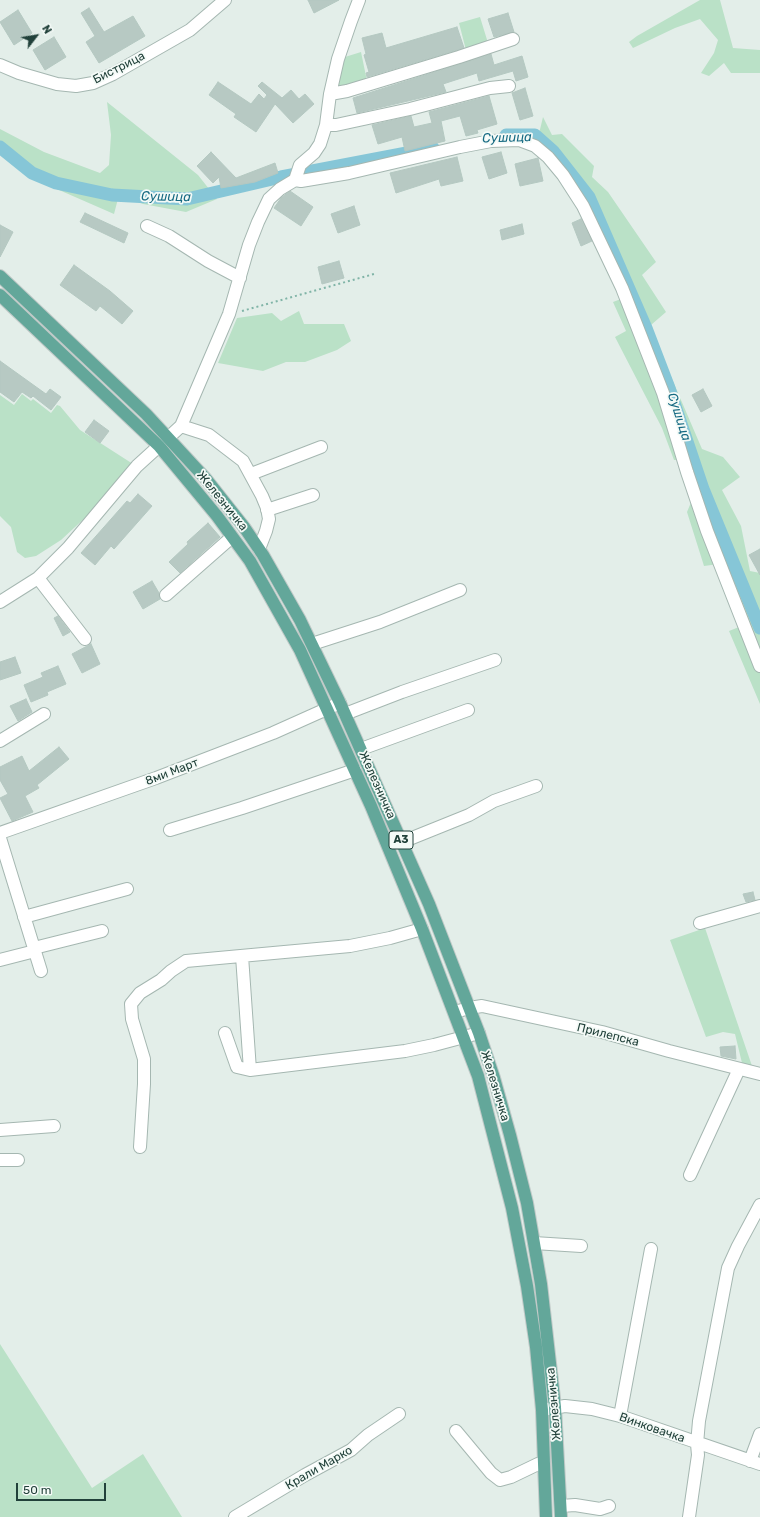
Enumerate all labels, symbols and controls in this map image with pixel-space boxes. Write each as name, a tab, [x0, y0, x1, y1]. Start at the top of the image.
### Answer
north arrow	[16, 16, 56, 56]
text: N	[39, 23, 54, 36]
street label: Бистрица	[91, 49, 147, 87]
water label: Сушица	[482, 129, 532, 147]
water label: Сушица	[141, 189, 191, 205]
water label: Сушица	[664, 391, 694, 443]
street label: Железничка	[194, 468, 250, 534]
street label: Железничка	[356, 749, 398, 821]
street label: 8ми Март	[144, 755, 200, 789]
road number: A3	[389, 831, 413, 849]
street label: Прилепска	[575, 1020, 641, 1050]
street label: Железничка	[477, 1049, 513, 1123]
street label: Железничка	[544, 1367, 564, 1441]
street label: Винковачка	[617, 1410, 687, 1446]
street label: Крали Марко	[283, 1443, 355, 1493]
scale bar	[18, 1475, 108, 1501]
text: 50 m	[23, 1483, 51, 1497]

